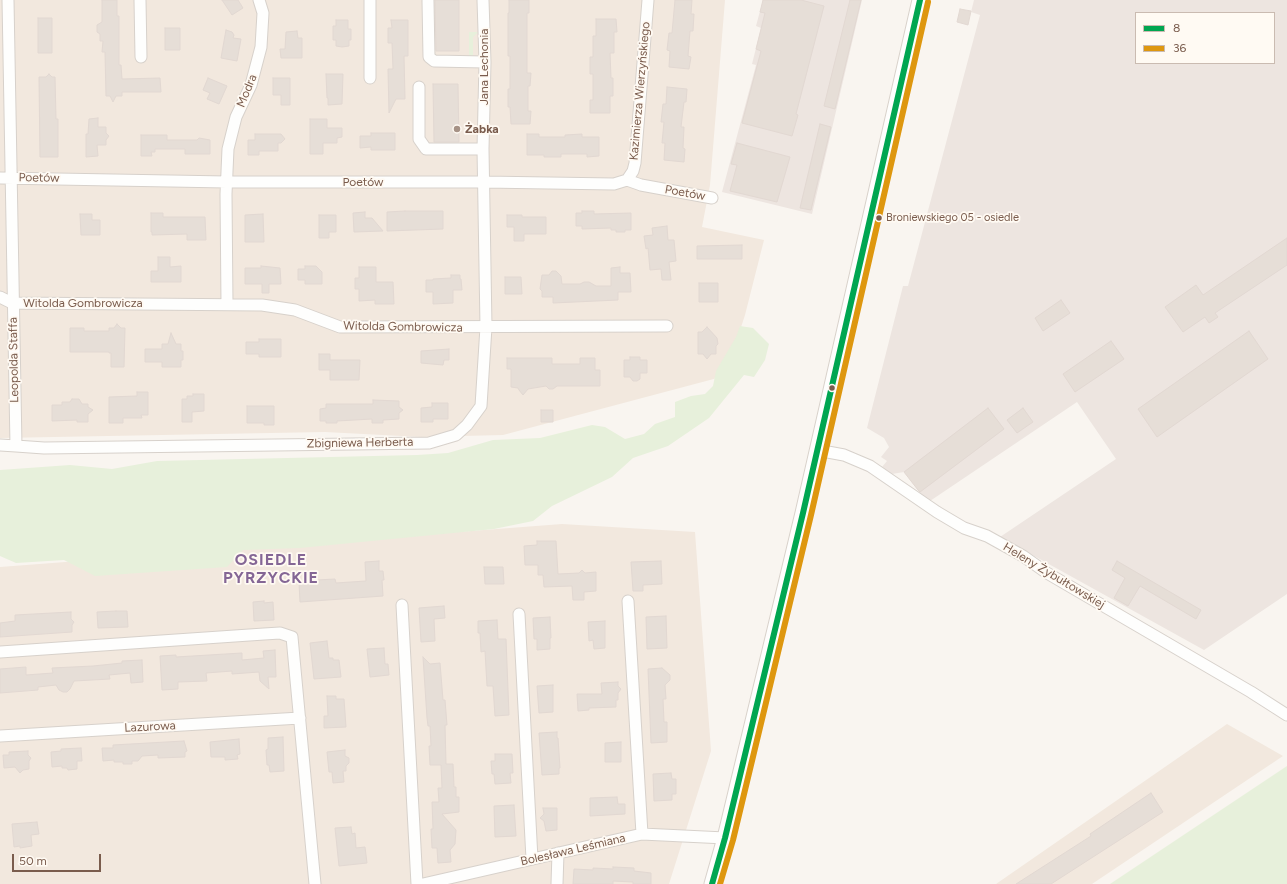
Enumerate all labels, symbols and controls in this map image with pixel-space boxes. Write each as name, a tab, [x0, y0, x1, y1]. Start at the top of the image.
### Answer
legend	[1135, 12, 1275, 64]
street label: Kazimierza Wierzyńskiego	[627, 21, 653, 161]
text: 8	[1173, 21, 1180, 35]
street label: Jana Lechonia	[477, 29, 491, 105]
text: 36	[1173, 41, 1186, 55]
street label: Modra	[234, 72, 260, 110]
place label: Żabka	[465, 122, 499, 136]
marker: Żabka	[452, 124, 462, 134]
street label: Poetów	[18, 170, 60, 186]
street label: Poetów	[342, 175, 384, 189]
street label: Poetów	[664, 182, 706, 204]
place label: Broniewskiego 05 - osiedle	[886, 211, 1019, 225]
marker: Broniewskiego 05 - osiedle	[874, 213, 884, 223]
street label: Witolda Gombrowicza	[23, 296, 143, 310]
street label: Leopolda Staffa	[6, 317, 22, 403]
street label: Witolda Gombrowicza	[343, 319, 463, 335]
unlabelled marker	[827, 383, 837, 393]
street label: Zbigniewa Herberta	[307, 435, 413, 451]
street label: Heleny Żybułtowskiej	[1000, 540, 1108, 612]
district label: OSIEDLE PYRZYCKIE	[223, 550, 319, 588]
street label: Lazurowa	[124, 718, 176, 736]
street label: Bolesława Leśmiana	[519, 831, 627, 869]
scale bar	[14, 846, 103, 872]
text: 50 m	[19, 854, 47, 868]

